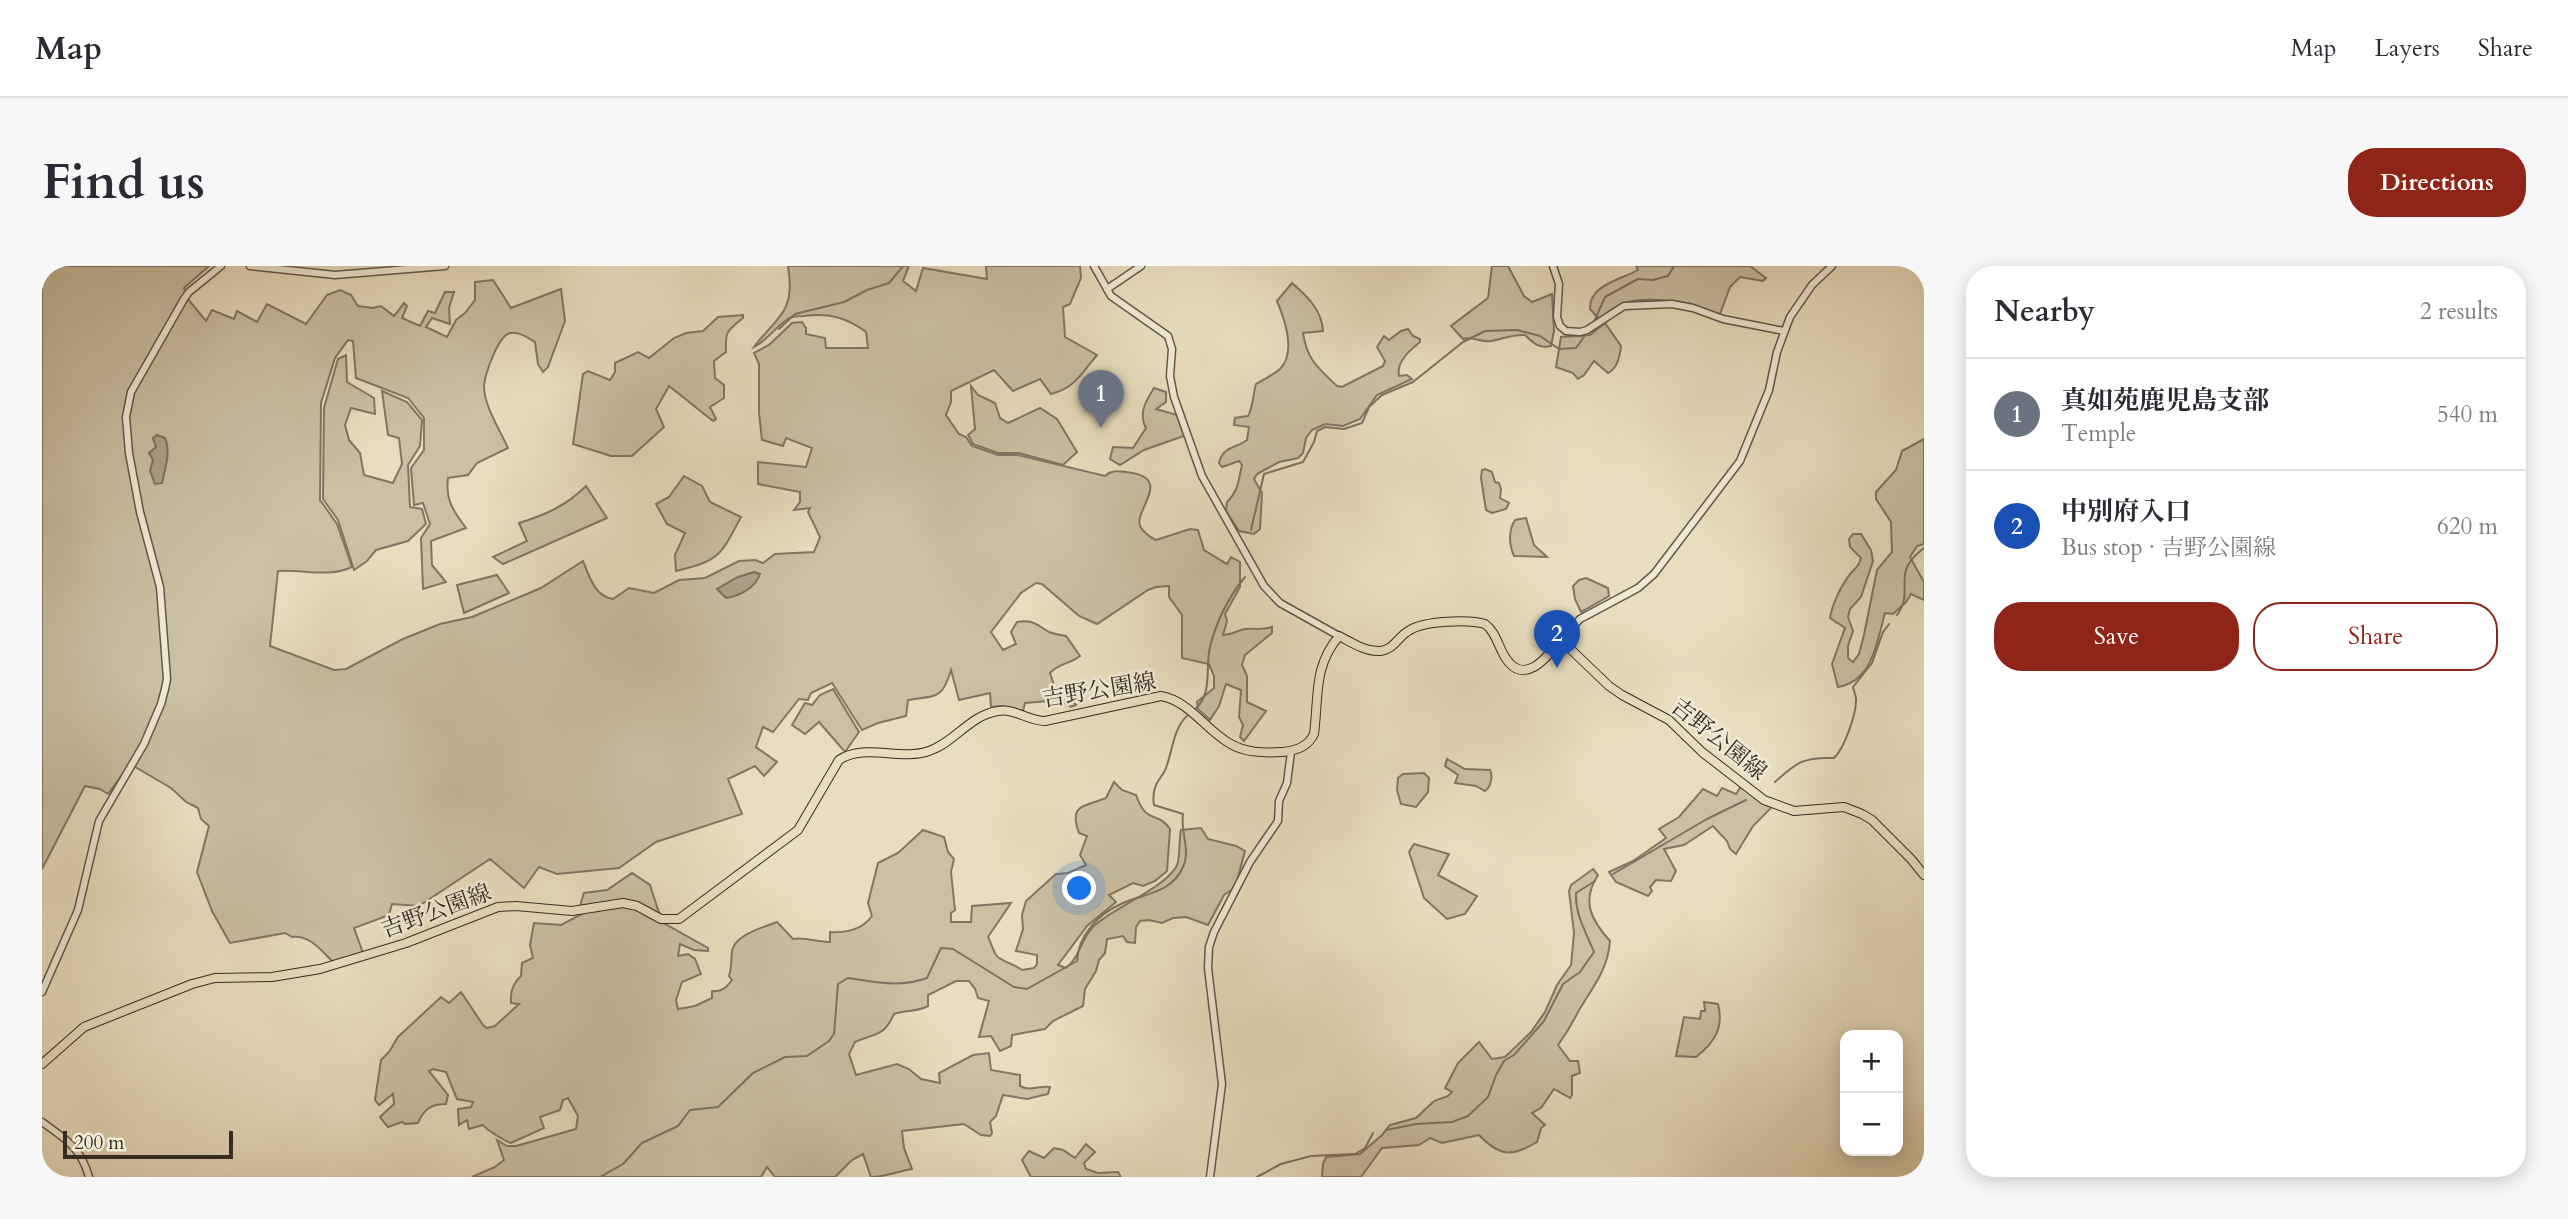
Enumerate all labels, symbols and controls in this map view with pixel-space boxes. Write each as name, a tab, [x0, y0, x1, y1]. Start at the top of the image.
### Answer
text: Map	[35, 26, 102, 71]
text: Map	[2291, 32, 2337, 65]
text: Layers	[2375, 32, 2440, 65]
text: Share	[2478, 32, 2533, 65]
button: Directions	[2348, 148, 2526, 217]
text: Find us	[42, 149, 205, 216]
text: Nearby	[1994, 291, 2095, 332]
text: 2 results	[2420, 296, 2498, 327]
pin: 1	[1078, 370, 1124, 428]
text: 真如苑鹿児島支部	[2061, 383, 2269, 418]
text: 1	[2011, 399, 2023, 430]
text: 540 m	[2437, 399, 2498, 430]
text: Temple	[2061, 418, 2136, 449]
text: 中別府入口	[2061, 494, 2191, 529]
text: 2	[2011, 511, 2023, 542]
text: 620 m	[2437, 511, 2498, 542]
text: Bus stop · 吉野公園線	[2061, 532, 2276, 563]
button: Save	[1994, 602, 2239, 671]
button: Share	[2253, 602, 2498, 671]
pin: 2	[1534, 610, 1580, 668]
street label: 吉野公園線	[1040, 666, 1158, 714]
street label: 吉野公園線	[1665, 691, 1773, 787]
your location	[1062, 871, 1096, 905]
street label: 吉野公園線	[377, 877, 495, 945]
map controls	[1840, 1030, 1903, 1156]
button: +	[1840, 1030, 1903, 1093]
button: −	[1840, 1093, 1903, 1156]
scale bar	[63, 1128, 233, 1160]
text: 200 m	[74, 1130, 124, 1156]

